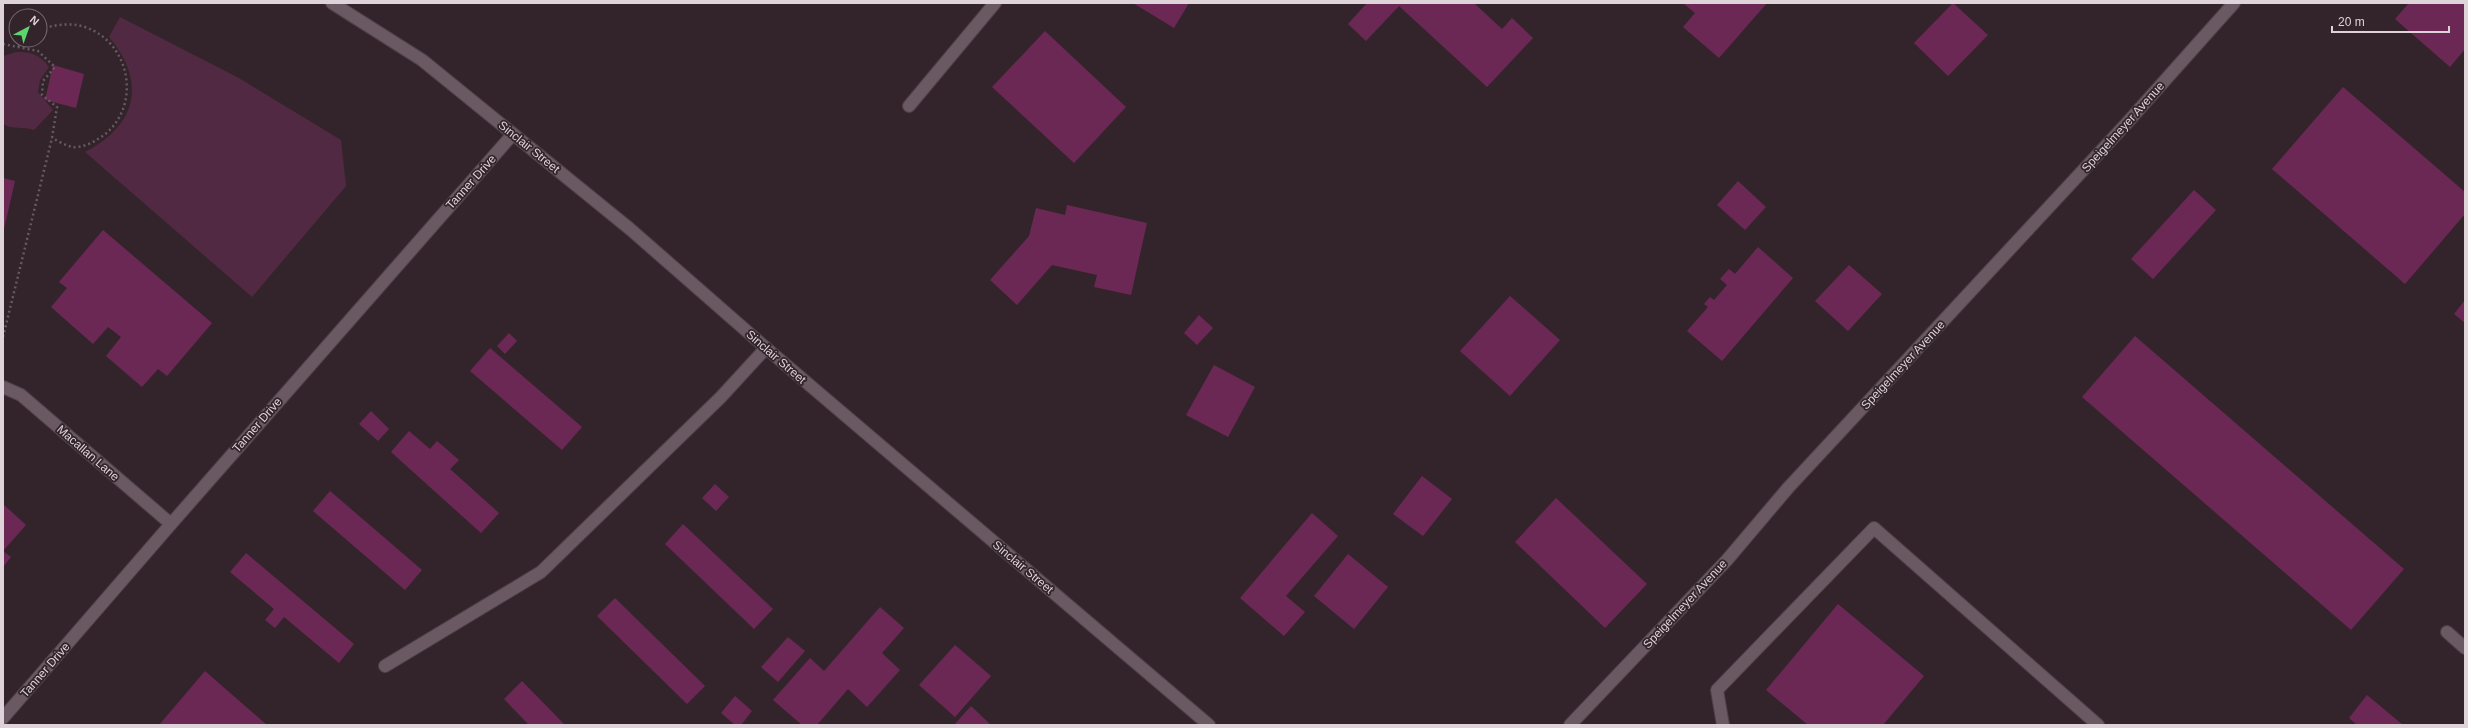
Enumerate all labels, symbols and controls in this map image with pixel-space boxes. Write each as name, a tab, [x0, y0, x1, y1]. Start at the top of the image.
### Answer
north arrow	[8, 8, 48, 48]
scale bar	[2332, 8, 2449, 34]
text: N	[28, 13, 42, 28]
text: 20 m	[2338, 15, 2365, 29]
street label: Speigelmeyer Avenue	[2079, 79, 2167, 175]
street label: Sinclair Street	[496, 118, 563, 176]
street label: Tanner Drive	[443, 152, 499, 212]
street label: Speigelmeyer Avenue	[1858, 317, 1948, 412]
street label: Sinclair Street	[743, 327, 809, 387]
street label: Tanner Drive	[229, 394, 285, 455]
street label: Macallan Lane	[54, 422, 122, 484]
street label: Sinclair Street	[990, 538, 1057, 597]
street label: Speigelmeyer Avenue	[1640, 556, 1730, 651]
street label: Tanner Drive	[17, 639, 73, 700]

